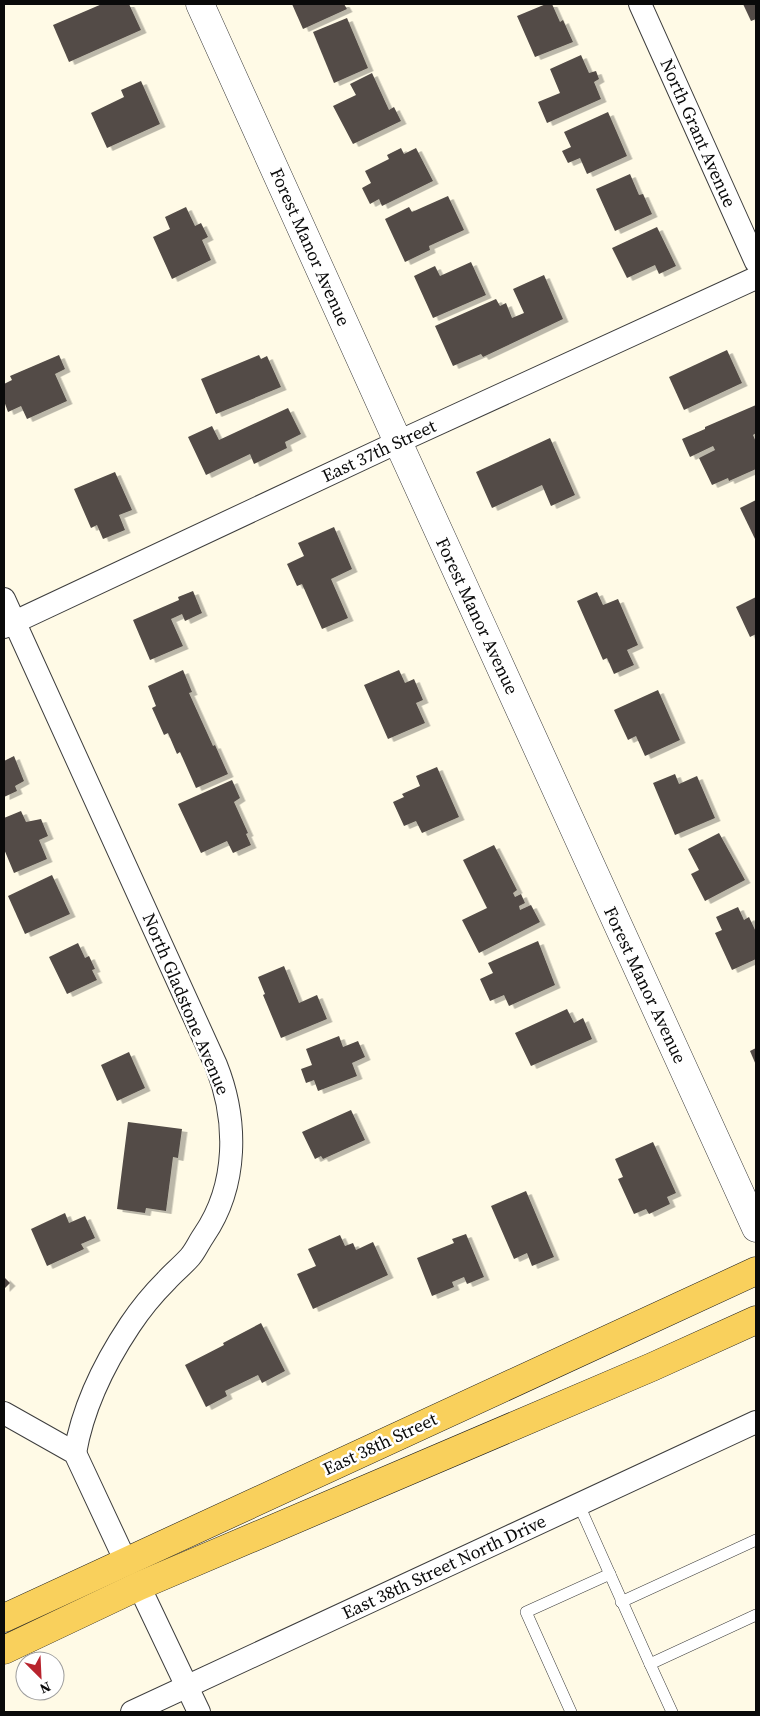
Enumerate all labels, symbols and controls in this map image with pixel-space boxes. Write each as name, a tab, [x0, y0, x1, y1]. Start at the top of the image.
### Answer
street label: North Grant Avenue	[654, 54, 743, 211]
street label: Forest Manor Avenue	[264, 164, 357, 330]
street label: East 37th Street	[318, 413, 440, 488]
street label: Forest Manor Avenue	[430, 533, 525, 698]
street label: Forest Manor Avenue	[598, 902, 693, 1067]
street label: North Gladstone Avenue	[137, 909, 236, 1099]
street label: East 38th Street	[319, 1406, 441, 1481]
street label: East 38th Street North Drive	[338, 1508, 550, 1625]
north arrow	[15, 1651, 65, 1701]
text: N	[37, 1677, 54, 1699]

